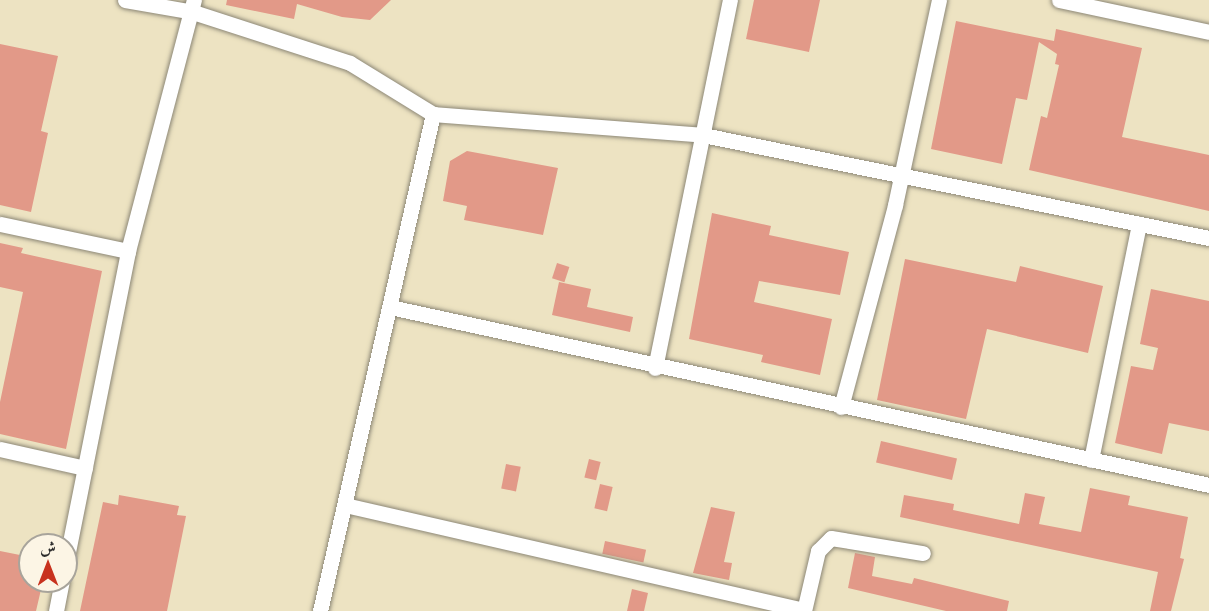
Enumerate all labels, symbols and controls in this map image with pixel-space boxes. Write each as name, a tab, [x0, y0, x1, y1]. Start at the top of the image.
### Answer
north arrow	[18, 533, 78, 593]
text: ش	[40, 535, 56, 559]

